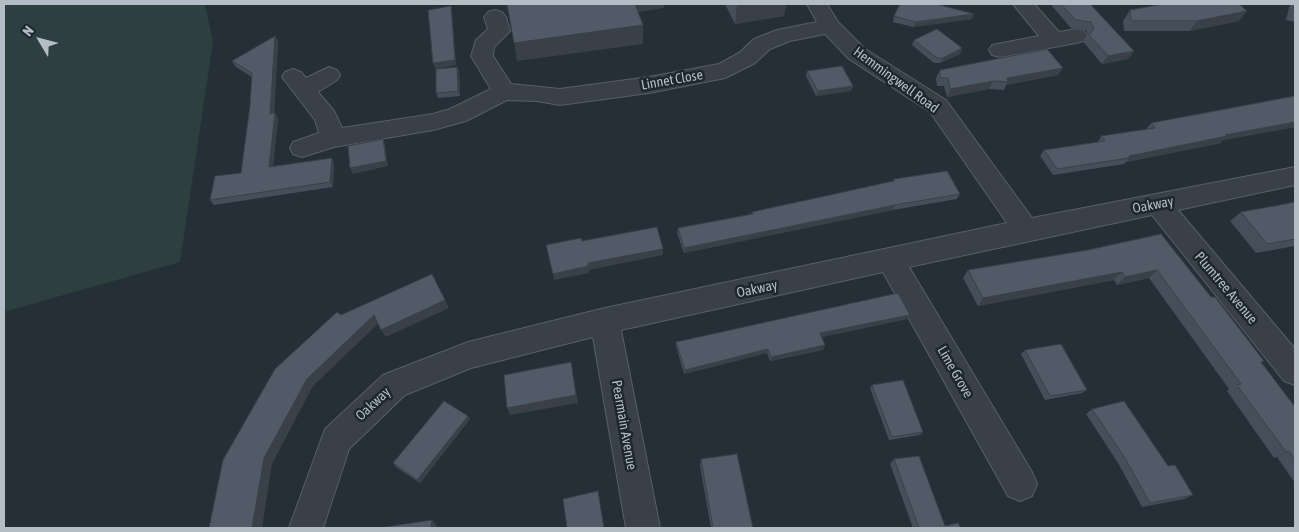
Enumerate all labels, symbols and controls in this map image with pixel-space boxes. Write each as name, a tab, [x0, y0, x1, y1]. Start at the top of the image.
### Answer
north arrow	[15, 15, 65, 65]
text: N	[19, 23, 37, 39]
street label: Hemmingwell Road	[850, 43, 942, 117]
street label: Linnet Close	[640, 66, 704, 94]
street label: Oakway	[1131, 193, 1175, 217]
street label: Plumtree Avenue	[1191, 249, 1261, 327]
street label: Oakway	[735, 276, 779, 302]
street label: Lime Grove	[933, 343, 977, 401]
street label: Pearmain Avenue	[608, 379, 640, 471]
street label: Oakway	[352, 384, 394, 424]

